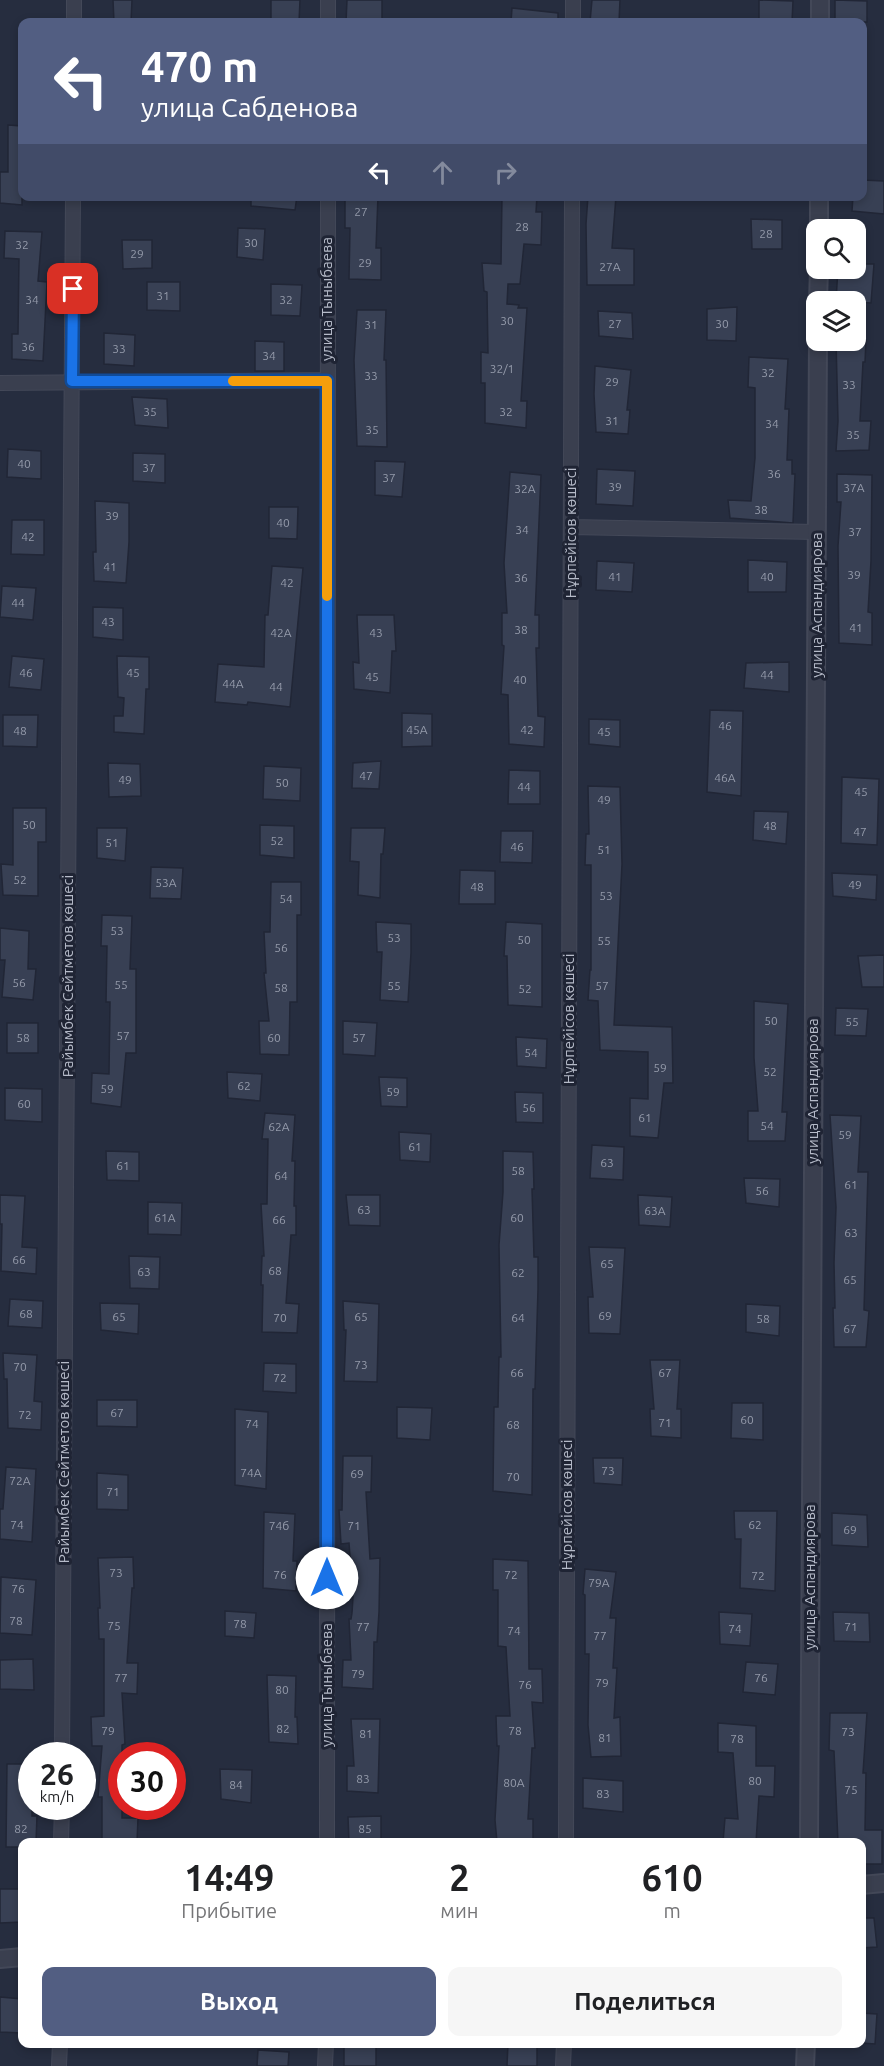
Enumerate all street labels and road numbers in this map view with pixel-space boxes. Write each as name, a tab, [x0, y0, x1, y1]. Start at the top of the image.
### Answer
street label: улица Тыныбаева	[318, 237, 335, 361]
street label: Нұрпейісов көшесі	[562, 468, 579, 598]
street label: улица Аспандиярова	[808, 532, 825, 678]
street label: Райымбек Сейтметов көшесі	[59, 875, 76, 1077]
street label: Нұрпейісов көшесі	[560, 954, 577, 1084]
street label: улица Аспандиярова	[804, 1018, 821, 1164]
street label: Райымбек Сейтметов көшесі	[55, 1361, 72, 1563]
street label: Нұрпейісов көшесі	[558, 1440, 575, 1570]
street label: улица Аспандиярова	[801, 1504, 818, 1650]
street label: улица Тыныбаева	[318, 1623, 335, 1747]

